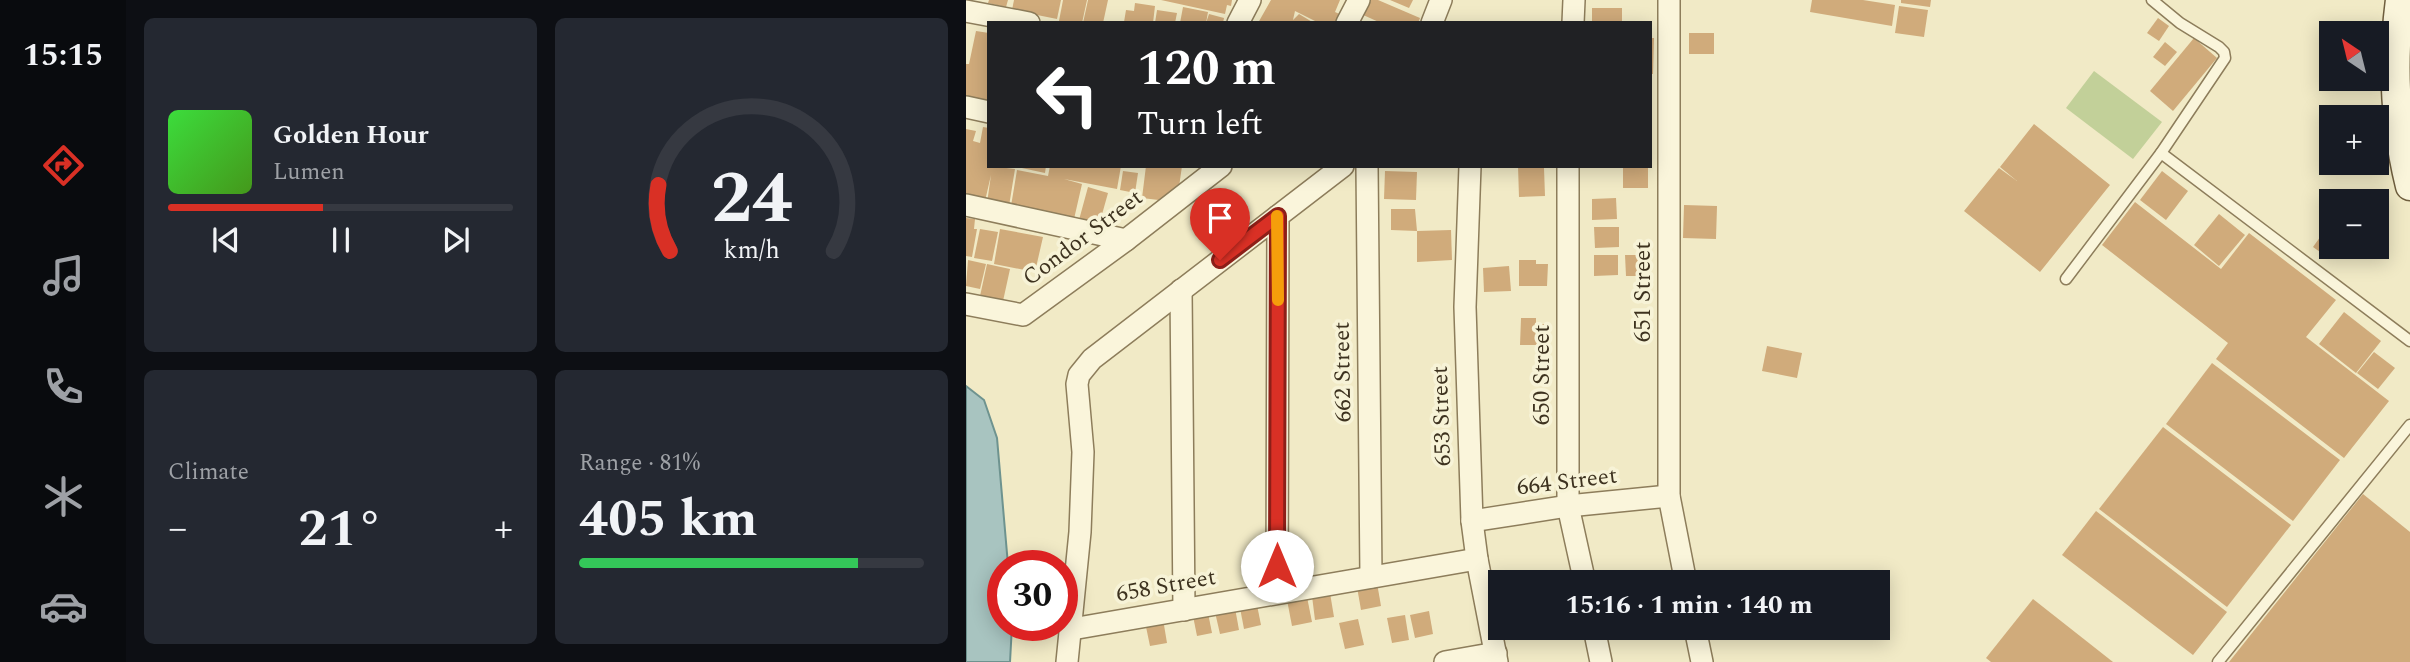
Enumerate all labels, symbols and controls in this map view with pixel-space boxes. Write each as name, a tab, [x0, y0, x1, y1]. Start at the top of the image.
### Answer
north arrow	[2319, 21, 2389, 91]
map controls	[2319, 21, 2389, 259]
text: 15:15	[23, 31, 103, 80]
text: 120 m	[1137, 32, 1276, 107]
icon: left	[1022, 49, 1113, 140]
text: Turn left	[1137, 100, 1263, 149]
button: +	[2319, 105, 2389, 175]
text: Golden Hour	[273, 115, 429, 155]
icon: directions	[39, 141, 88, 190]
text: 24	[711, 144, 792, 255]
text: Lumen	[273, 155, 345, 190]
street label: Condor Street	[1015, 181, 1151, 295]
pin	[1190, 188, 1250, 260]
button: −	[2319, 189, 2389, 259]
icon: arrive	[1201, 199, 1239, 237]
icon: previous	[207, 221, 245, 259]
icon: pause	[322, 221, 360, 259]
icon: next	[437, 221, 475, 259]
text: km/h	[723, 232, 780, 270]
street label: 651 Street	[1626, 242, 1661, 342]
icon: music	[39, 251, 88, 300]
street label: 662 Street	[1325, 321, 1361, 423]
street label: 650 Street	[1525, 325, 1560, 425]
icon: phone	[39, 362, 88, 411]
street label: 653 Street	[1423, 365, 1461, 467]
text: Range · 81%	[579, 446, 700, 481]
text: Climate	[168, 455, 249, 490]
street label: 664 Street	[1515, 458, 1619, 506]
icon: climate	[39, 472, 88, 521]
text: 405 km	[579, 480, 758, 559]
text: 21°	[298, 490, 383, 569]
text: −	[168, 500, 187, 558]
text: +	[494, 500, 513, 558]
position arrow	[1240, 529, 1314, 603]
speed limit sign: 30	[987, 550, 1078, 641]
street label: 658 Street	[1113, 560, 1219, 612]
icon: car	[39, 582, 88, 631]
text: 15:16 · 1 min · 140 m	[1565, 585, 1813, 625]

